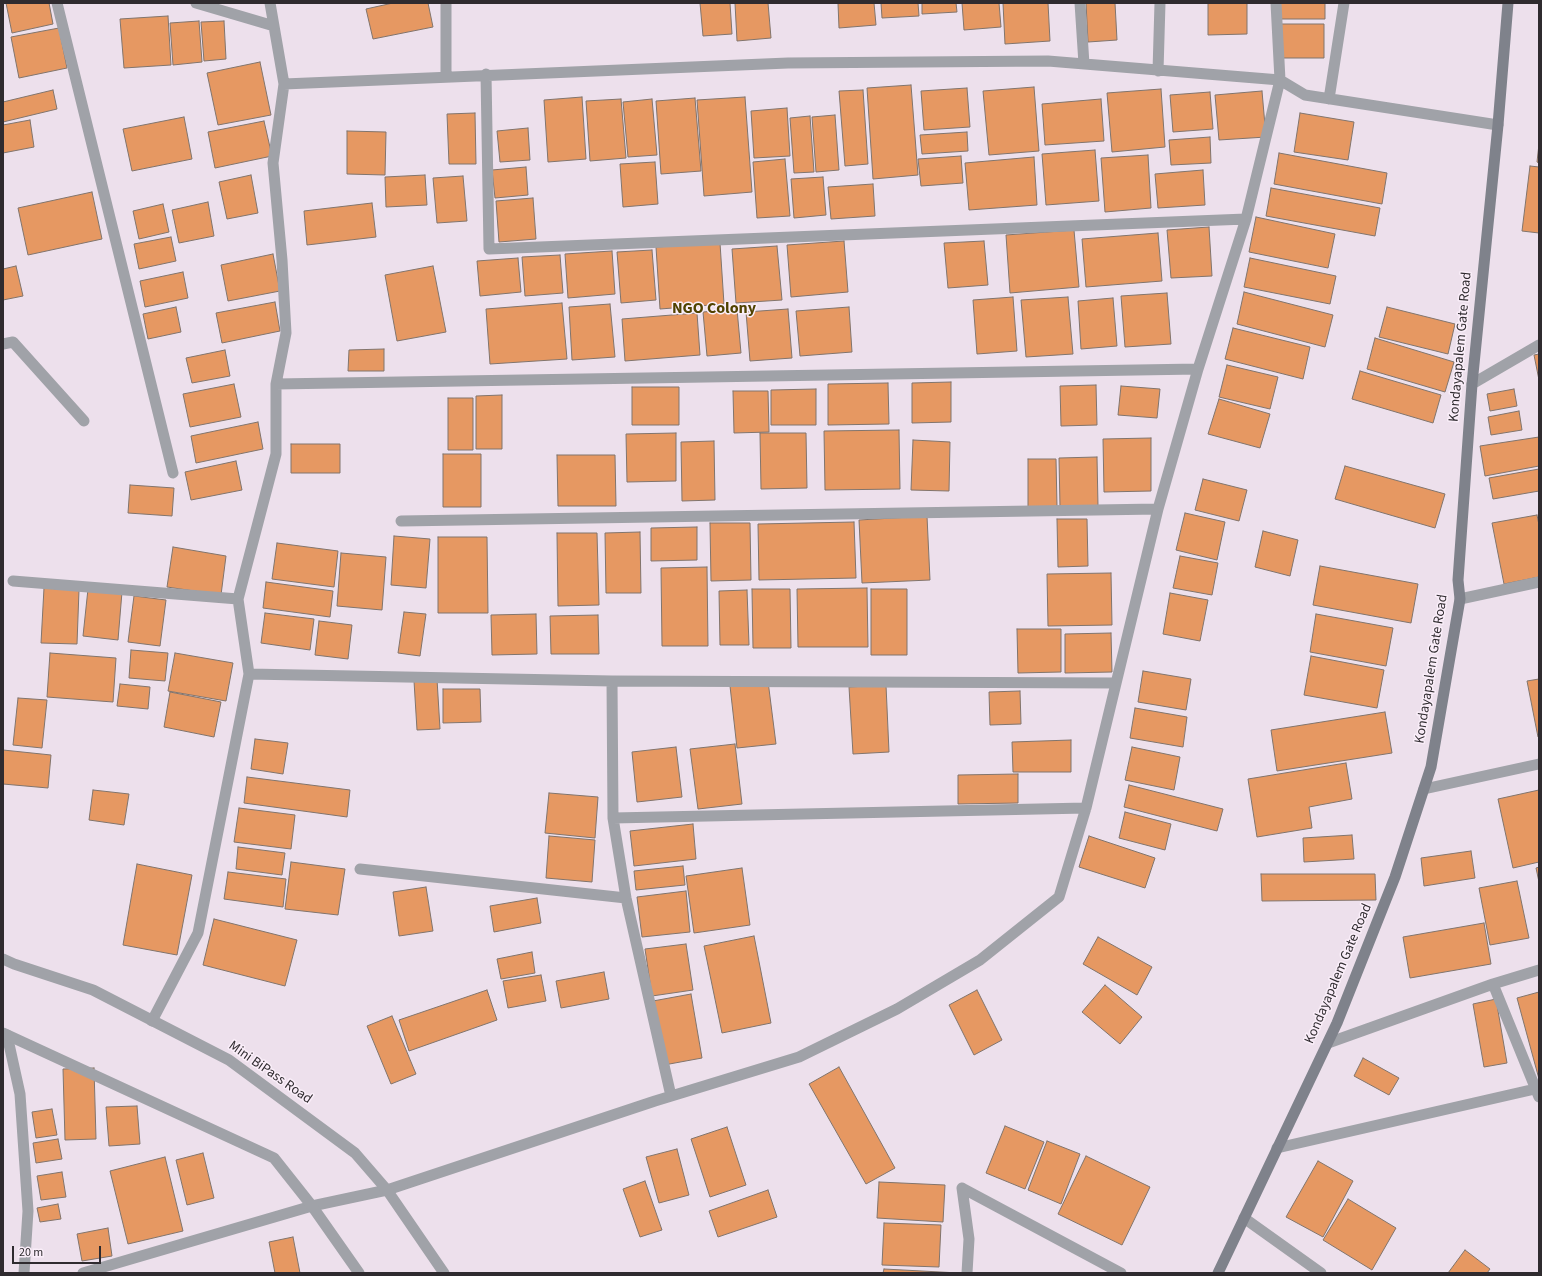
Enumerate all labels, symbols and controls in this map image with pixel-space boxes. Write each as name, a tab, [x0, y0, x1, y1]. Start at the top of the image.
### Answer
street label: Kondayapalem Gate Road	[1446, 271, 1476, 423]
district label: NGO Colony	[672, 299, 756, 319]
street label: Kondayapalem Gate Road	[1412, 593, 1452, 745]
street label: Kondayapalem Gate Road	[1302, 901, 1376, 1047]
street label: Mini BiPass Road	[225, 1038, 315, 1108]
scale bar	[14, 1238, 103, 1264]
text: 20 m	[19, 1244, 43, 1261]

